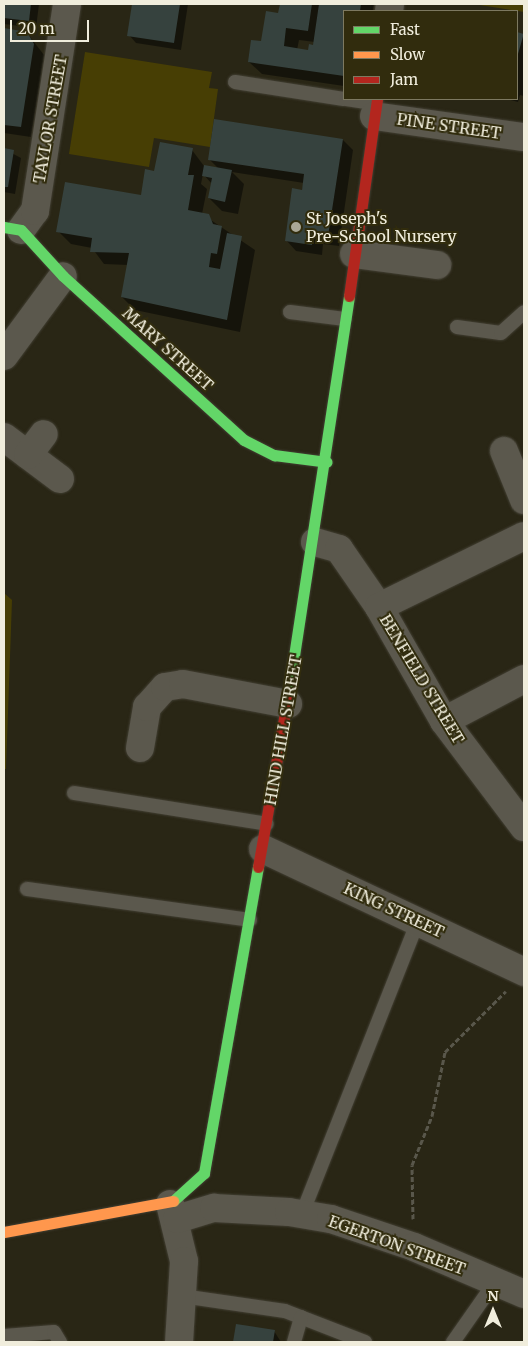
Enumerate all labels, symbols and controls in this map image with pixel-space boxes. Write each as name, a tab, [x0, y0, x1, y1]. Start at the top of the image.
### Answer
scale bar	[12, 10, 91, 42]
legend	[343, 10, 518, 100]
text: 20 m	[18, 19, 55, 38]
text: Fast	[390, 20, 420, 39]
text: Slow	[390, 45, 425, 64]
street label: TAYLOR STREET	[29, 53, 71, 185]
text: Jam	[390, 70, 418, 89]
street label: PINE STREET	[395, 109, 503, 143]
place label: St Joseph's Pre-School Nursery	[306, 208, 457, 246]
marker: St Joseph's Pre-School Nursery	[290, 221, 302, 233]
street label: MARY STREET	[119, 303, 217, 395]
street label: BENFIELD STREET	[376, 611, 468, 747]
street label: HIND HILL STREET	[260, 653, 306, 807]
street label: KING STREET	[341, 878, 447, 942]
street label: EGERTON STREET	[326, 1211, 468, 1279]
north arrow	[468, 1286, 518, 1336]
text: N	[487, 1287, 499, 1305]

